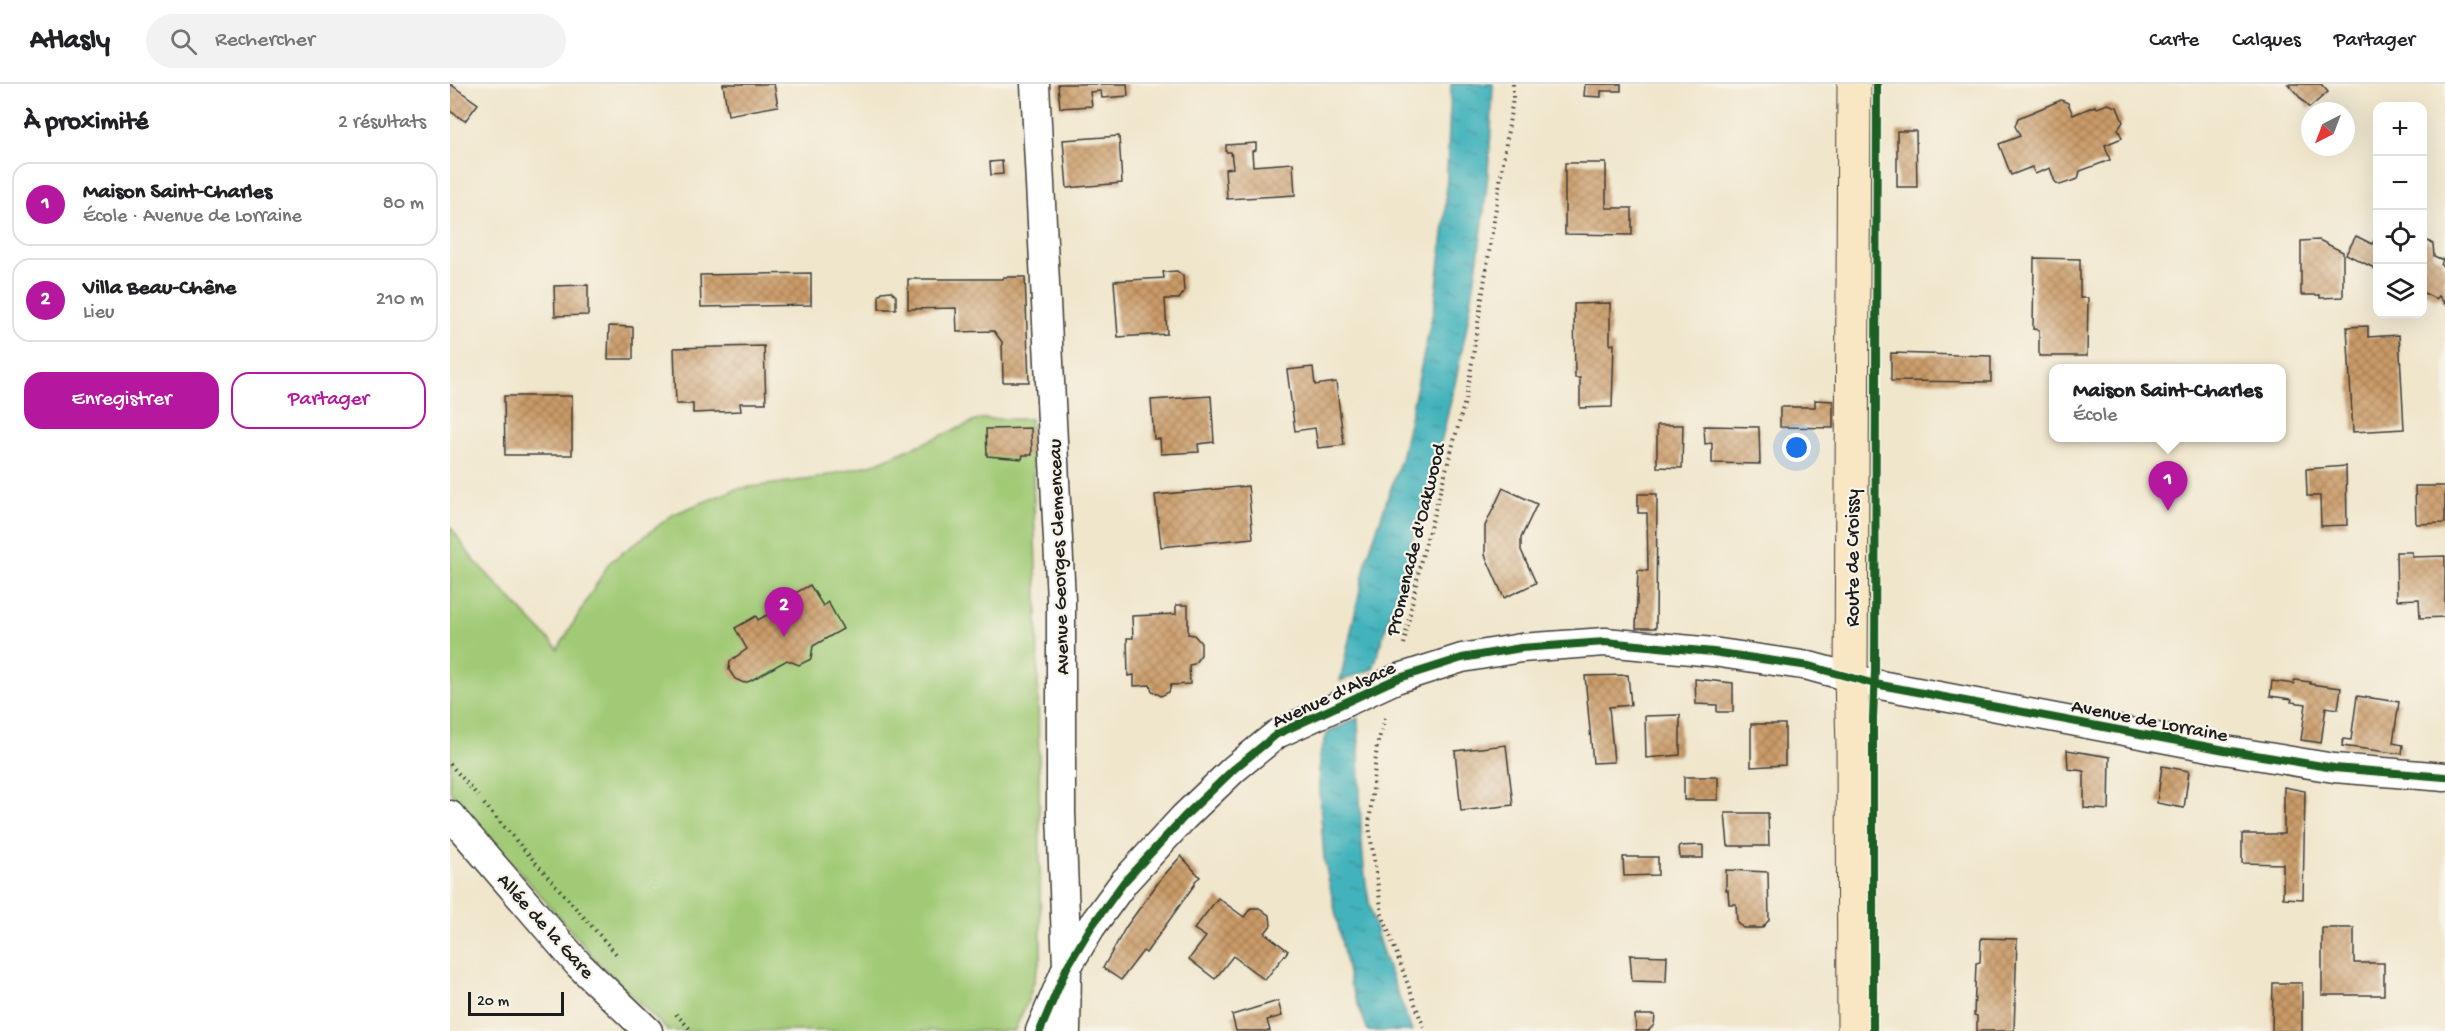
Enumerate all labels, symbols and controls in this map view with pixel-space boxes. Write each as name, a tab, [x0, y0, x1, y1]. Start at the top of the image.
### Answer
search box	[146, 14, 566, 68]
text: Atlasly	[30, 25, 110, 58]
icon: search	[167, 25, 200, 58]
text: Rechercher	[215, 28, 315, 54]
text: Carte	[2149, 29, 2199, 54]
text: Calques	[2232, 29, 2301, 54]
text: Partager	[2334, 29, 2415, 54]
north arrow	[2301, 102, 2355, 156]
map controls	[2373, 102, 2427, 318]
button: +	[2373, 102, 2427, 156]
text: À proximité	[24, 108, 148, 139]
text: 2 résultats	[338, 112, 426, 135]
button: −	[2373, 156, 2427, 210]
text: Maison Saint-Charles	[83, 180, 272, 206]
text: 1	[41, 193, 50, 216]
text: 80 m	[383, 193, 424, 216]
text: École · Avenue de Lorraine	[83, 206, 302, 229]
button: locate	[2373, 210, 2427, 264]
button: layers	[2373, 264, 2427, 318]
text: Villa Beau-Chêne	[83, 276, 236, 302]
text: 2	[41, 289, 50, 312]
text: 210 m	[376, 289, 424, 312]
text: Lieu	[83, 302, 114, 325]
popup	[2049, 364, 2286, 442]
button: Enregistrer	[24, 372, 219, 429]
button: Partager	[231, 372, 426, 429]
text: Maison Saint-Charles	[2073, 379, 2262, 405]
text: École	[2073, 405, 2117, 428]
your location	[1782, 433, 1811, 462]
street label: Avenue Georges Clemenceau	[1045, 438, 1076, 675]
street label: Promenade d'Oakwood	[1382, 439, 1453, 639]
pin: 1	[2148, 462, 2188, 511]
street label: Route de Croissy	[1843, 489, 1866, 627]
pin: 2	[764, 588, 804, 637]
street label: Avenue d'Alsace	[1269, 657, 1400, 735]
street label: Avenue de Lorraine	[2069, 696, 2230, 749]
street label: Allée de la Gare	[491, 870, 598, 985]
scale bar	[468, 989, 564, 1016]
text: 20 m	[477, 993, 509, 1012]

